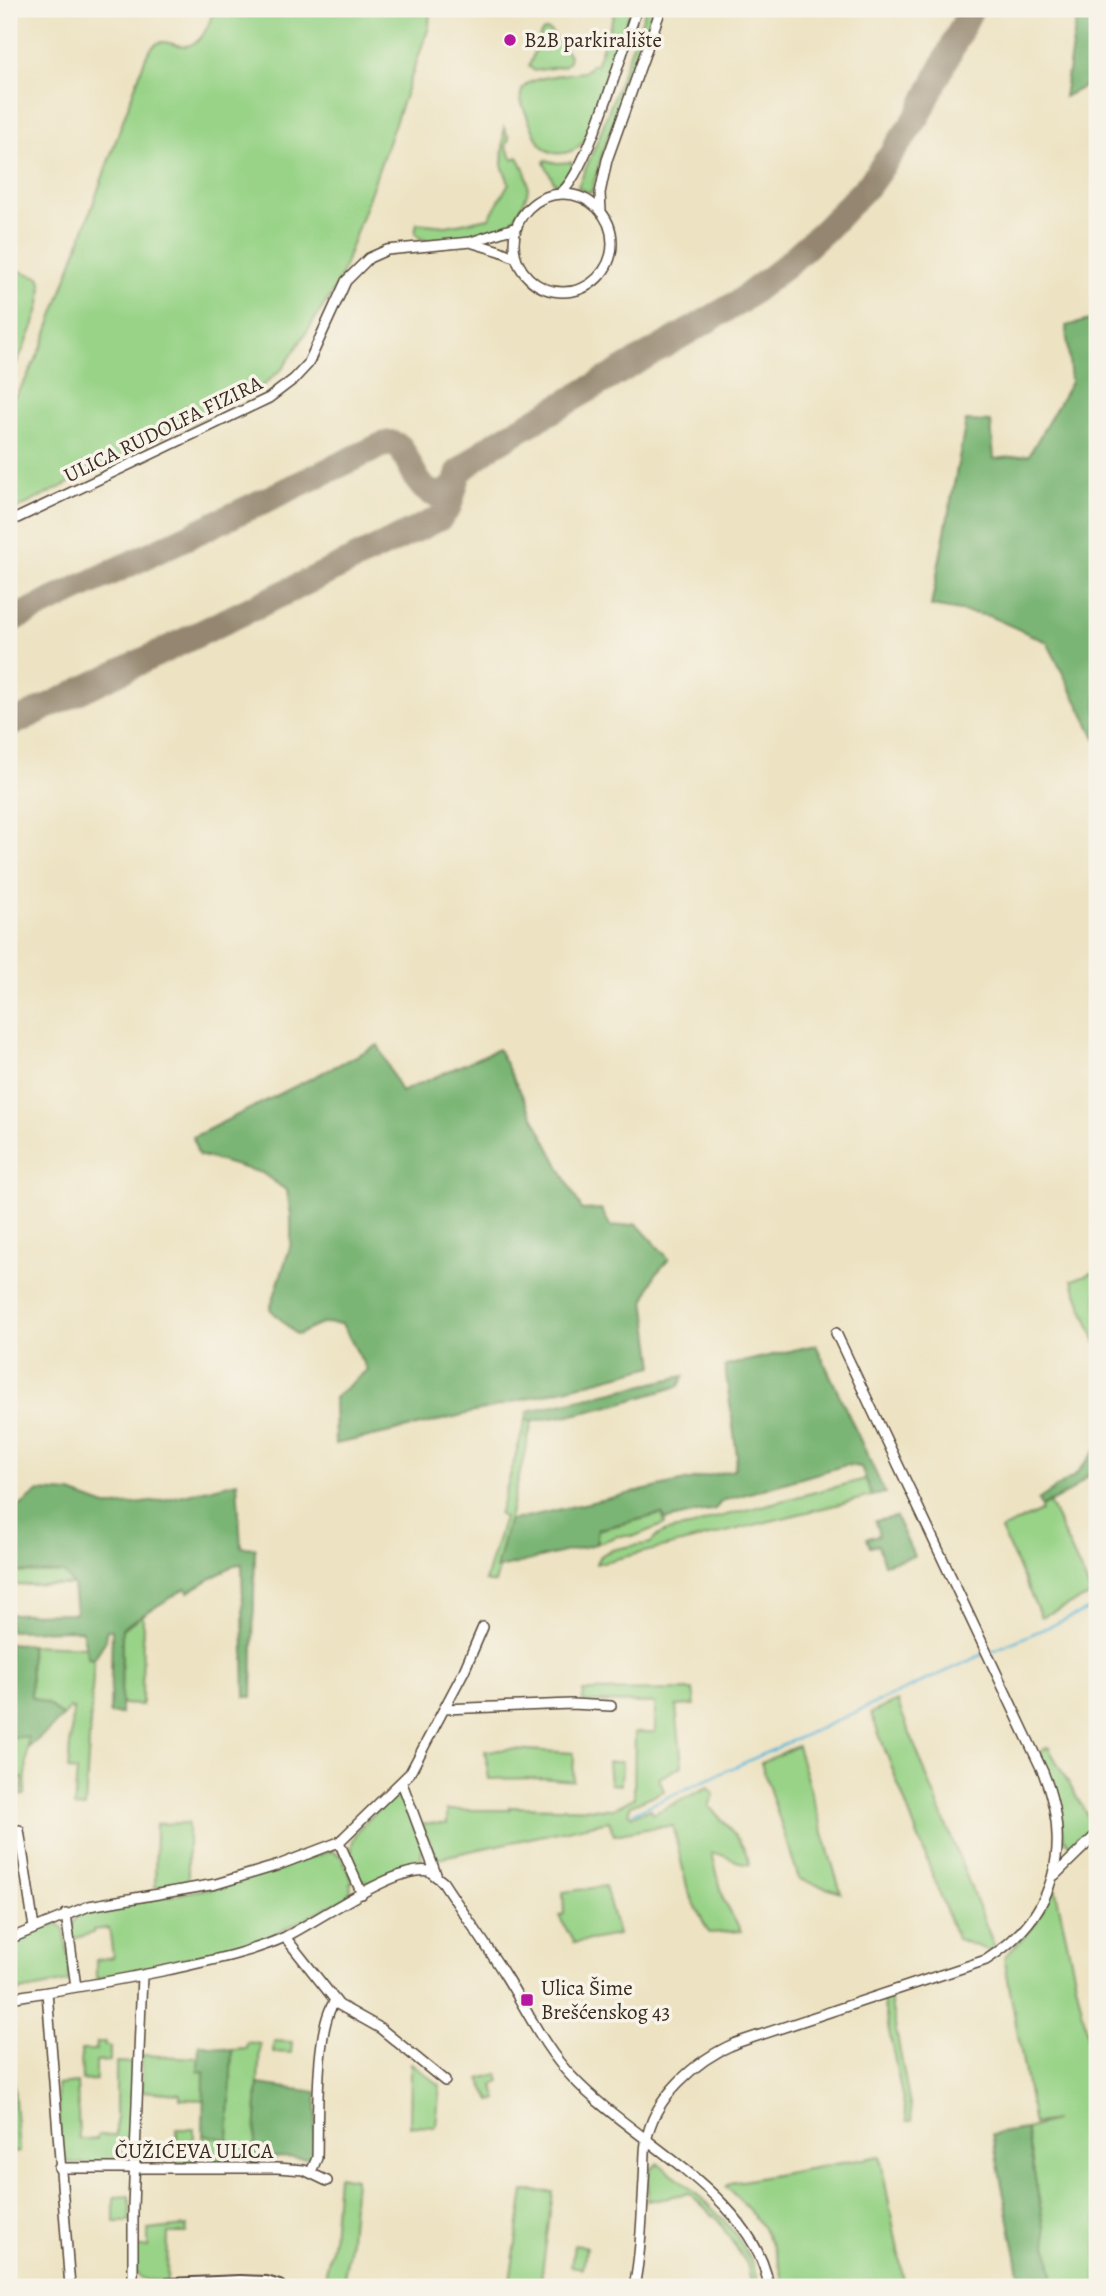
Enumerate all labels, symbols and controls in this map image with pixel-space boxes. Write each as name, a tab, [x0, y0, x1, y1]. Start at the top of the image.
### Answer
place label: B2B parkiralište	[524, 26, 662, 54]
marker: B2B parkiralište	[502, 32, 518, 48]
street label: ULICA RUDOLFA FIZIRA	[59, 368, 268, 489]
place label: Ulica Šime Brešćenskog 43	[541, 1974, 670, 2026]
marker: Ulica Šime Brešćenskog 43	[519, 1992, 535, 2008]
street label: ČUŽIĆEVA ULICA	[115, 2137, 274, 2165]

